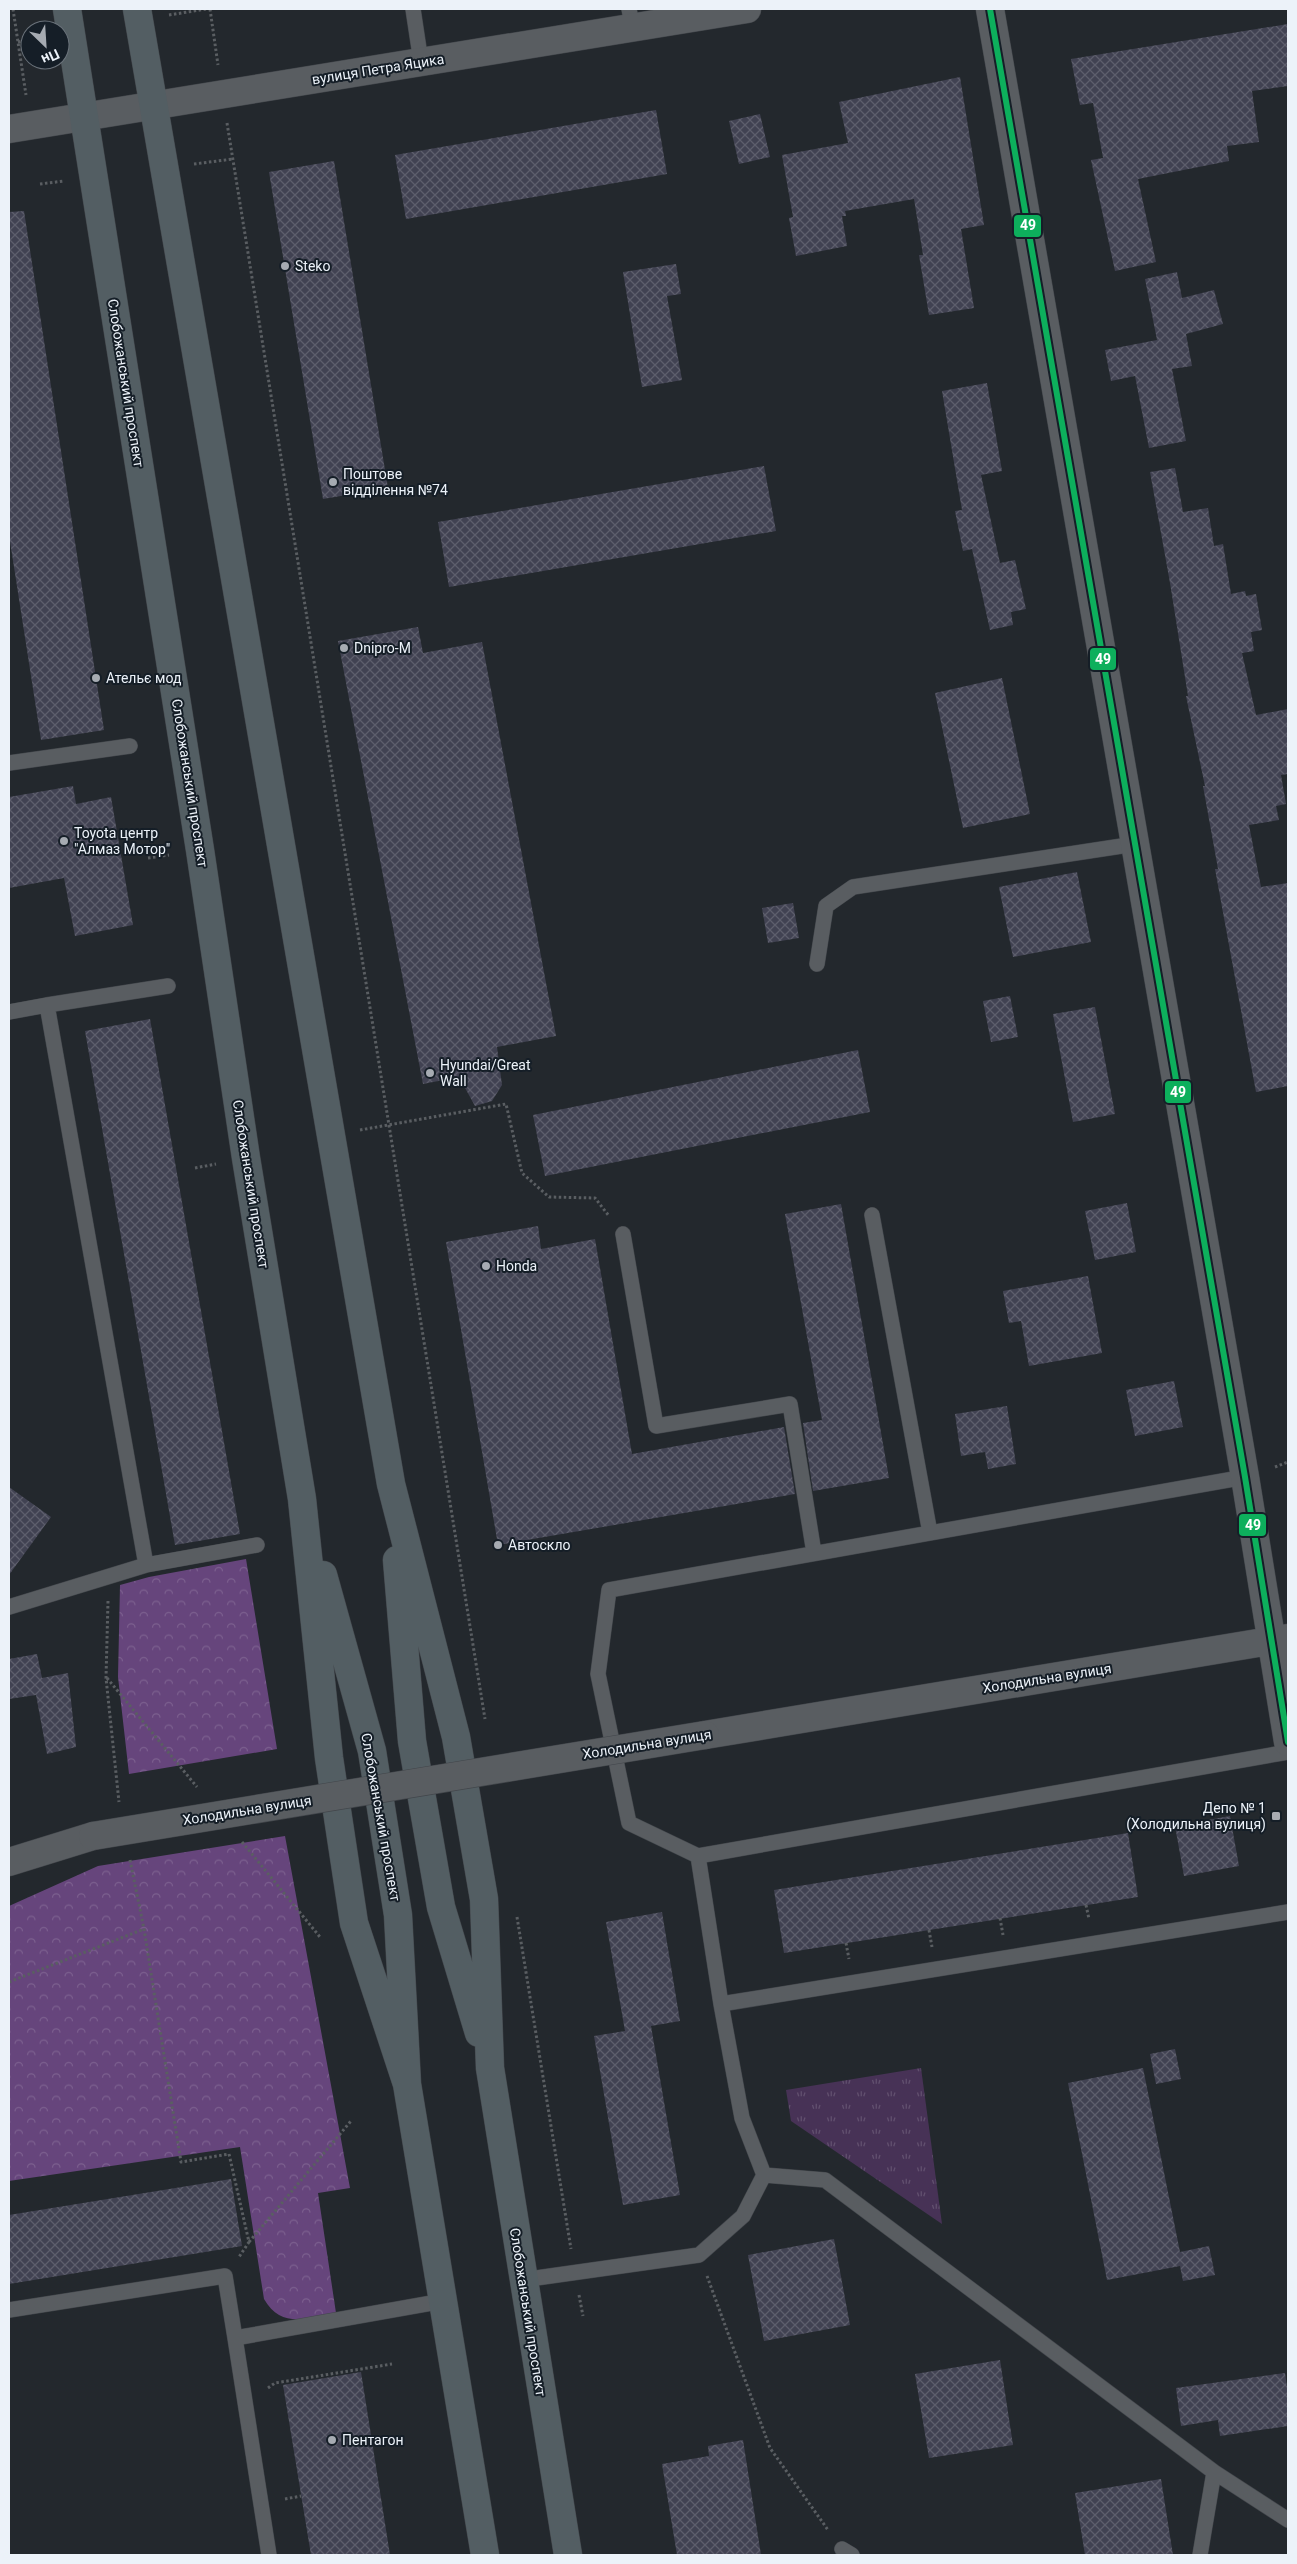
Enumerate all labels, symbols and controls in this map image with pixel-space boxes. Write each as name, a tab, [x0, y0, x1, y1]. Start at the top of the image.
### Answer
north arrow	[20, 20, 70, 70]
text: Пн	[39, 46, 62, 68]
street label: вулиця Петра Яцика	[311, 51, 445, 87]
line badge: 49	[1013, 214, 1042, 238]
text: 49	[1020, 217, 1036, 233]
place label: Steko	[295, 258, 330, 274]
marker: Steko	[279, 260, 291, 272]
street label: Слобожанський проспект	[105, 298, 147, 469]
place label: Поштове відділення №74	[343, 466, 448, 498]
marker: Поштове відділення №74	[327, 476, 339, 488]
place label: Dnipro-M	[354, 640, 411, 656]
marker: Dnipro-M	[338, 642, 350, 654]
line badge: 49	[1089, 647, 1117, 671]
text: 49	[1095, 651, 1111, 667]
place label: Ательє мод	[106, 670, 182, 686]
marker: Ательє мод	[90, 672, 102, 684]
street label: Слобожанський проспект	[169, 698, 211, 869]
place label: Toyota центр "Алмаз Мотор"	[74, 825, 170, 857]
marker: Toyota центр "Алмаз Мотор"	[58, 835, 70, 847]
place label: Hyundai/Great Wall	[440, 1057, 531, 1089]
marker: Hyundai/Great Wall	[424, 1067, 436, 1079]
line badge: 49	[1164, 1080, 1192, 1104]
text: 49	[1170, 1084, 1186, 1100]
street label: Слобожанський проспект	[230, 1099, 272, 1270]
place label: Honda	[496, 1258, 537, 1274]
marker: Honda	[480, 1260, 492, 1272]
line badge: 49	[1238, 1513, 1267, 1537]
text: 49	[1245, 1517, 1261, 1533]
place label: Автоскло	[508, 1537, 570, 1553]
marker: Автоскло	[492, 1539, 504, 1551]
street label: Холодильна вулиця	[982, 1660, 1112, 1696]
street label: Холодильна вулиця	[582, 1726, 712, 1762]
street label: Слобожанський проспект	[358, 1732, 404, 1903]
street label: Холодильна вулиця	[182, 1792, 312, 1828]
place label: Депо № 1 (Холодильна вулиця)	[1126, 1800, 1266, 1833]
marker: Депо № 1 (Холодильна вулиця)	[1270, 1810, 1282, 1822]
street label: Слобожанський проспект	[507, 2227, 549, 2398]
place label: Пентагон	[342, 2432, 404, 2448]
marker: Пентагон	[326, 2434, 338, 2446]

